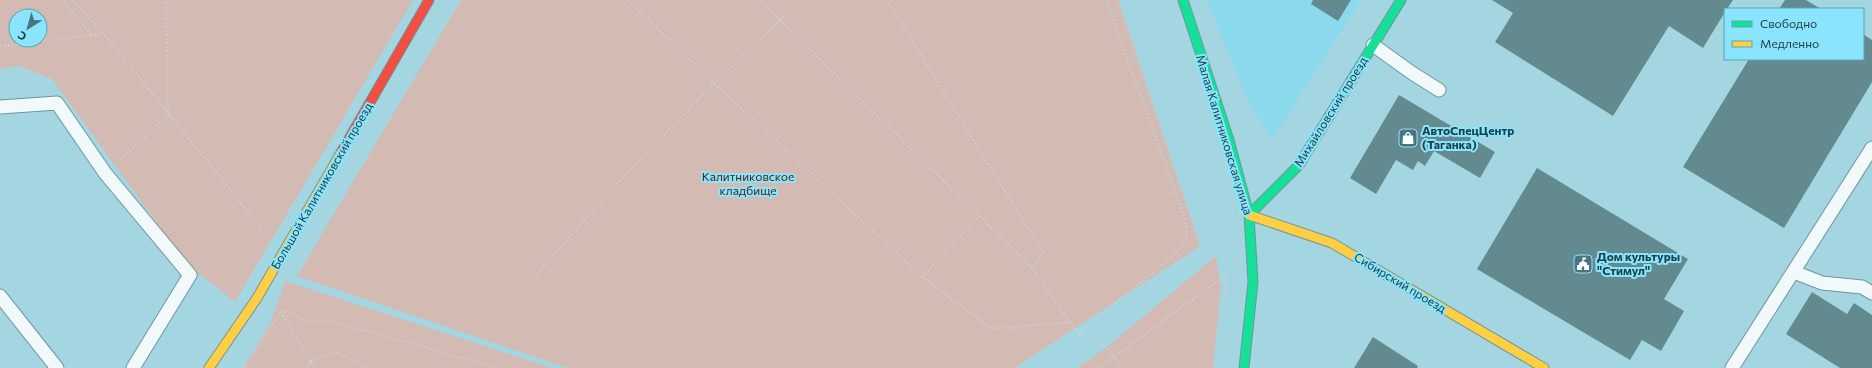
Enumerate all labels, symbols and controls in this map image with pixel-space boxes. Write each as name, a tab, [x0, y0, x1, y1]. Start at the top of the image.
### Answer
north arrow	[8, 8, 48, 48]
legend	[1724, 8, 1864, 60]
text: Свободно	[1760, 16, 1817, 30]
text: С	[14, 29, 29, 44]
text: Медленно	[1760, 36, 1819, 50]
street label: Малая Калитниковская улица	[1194, 53, 1256, 216]
street label: Михайловский проезд	[1291, 54, 1370, 169]
street label: Большой Калитниковский проезд	[268, 100, 375, 271]
place label: АвтоСпецЦентр (Таганка)	[1422, 123, 1514, 151]
shop icon: АвтоСпецЦентр (Таганка)	[1397, 127, 1419, 149]
park label: Калитниковское кладбище	[702, 169, 794, 197]
street label: Сибирский проезд	[1352, 249, 1449, 315]
place label: Дом культуры "Стимул"	[1597, 249, 1680, 277]
public building icon: Дом культуры "Стимул"	[1572, 253, 1594, 275]

